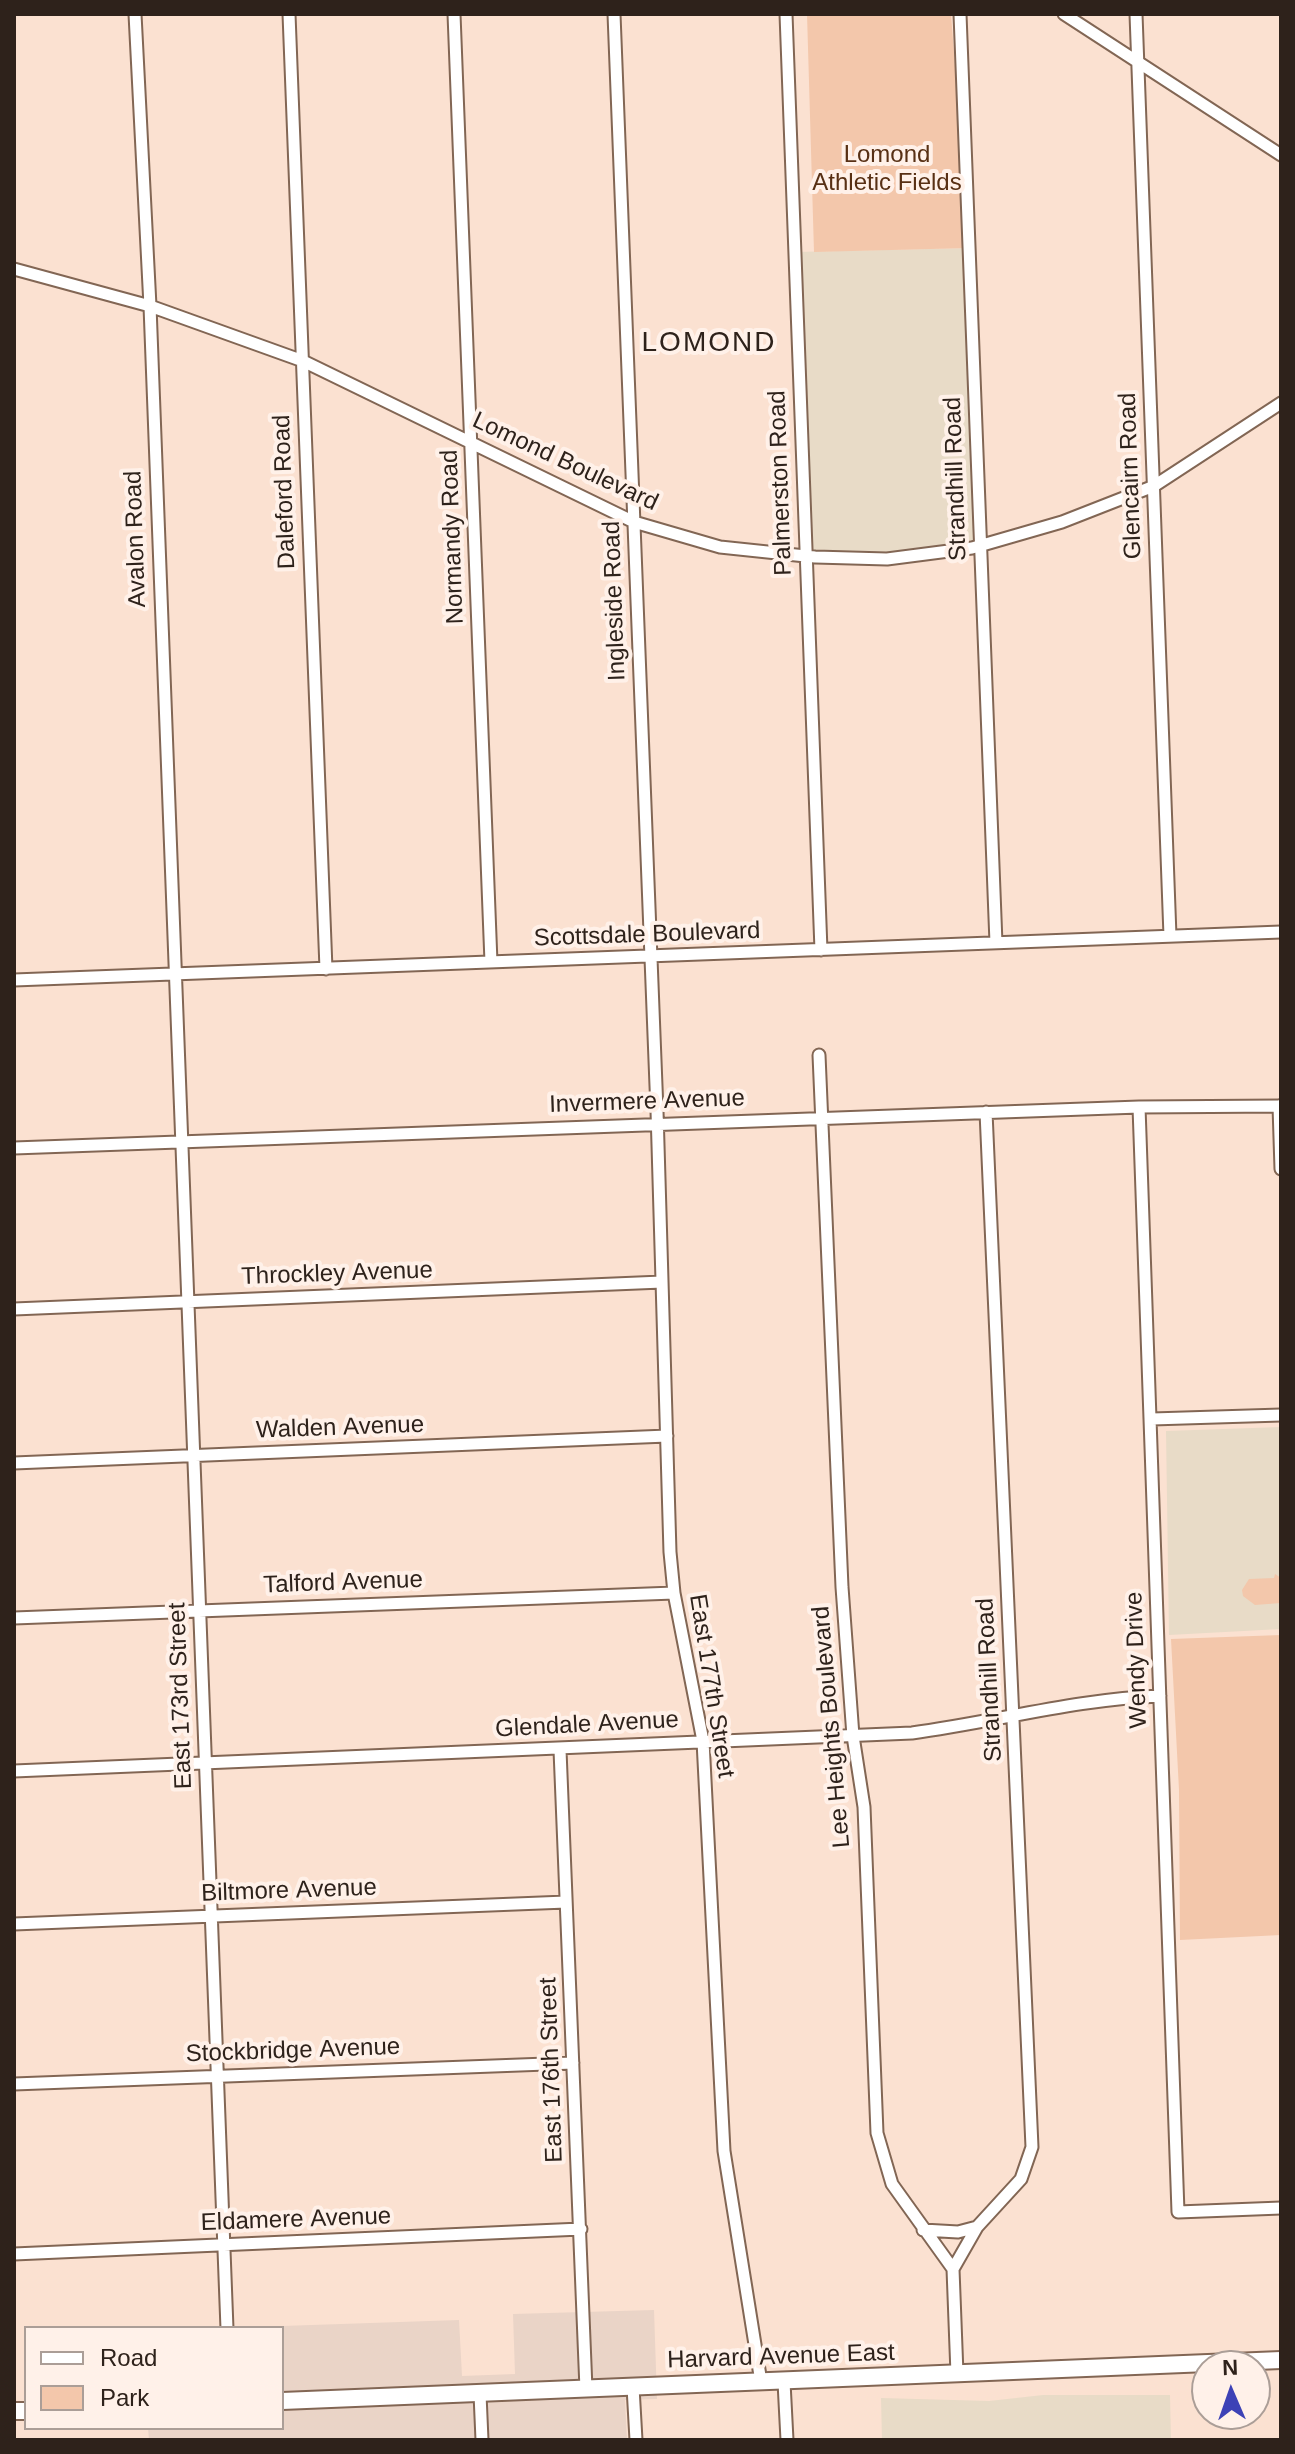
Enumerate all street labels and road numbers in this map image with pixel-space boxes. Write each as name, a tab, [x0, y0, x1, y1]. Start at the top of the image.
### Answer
street label: Palmerston Road	[763, 390, 799, 576]
street label: Glencairn Road	[1114, 392, 1148, 560]
street label: Strandhill Road	[939, 396, 973, 562]
street label: Lomond Boulevard	[468, 406, 662, 518]
street label: Daleford Road	[268, 414, 302, 570]
street label: Normandy Road	[436, 449, 470, 625]
street label: Avalon Road	[119, 470, 153, 608]
street label: Ingleside Road	[598, 520, 632, 682]
street label: Scottsdale Boulevard	[533, 917, 761, 953]
street label: Invermere Avenue	[549, 1084, 745, 1120]
street label: Throckley Avenue	[241, 1256, 433, 1292]
street label: Walden Avenue	[255, 1411, 425, 1445]
street label: Talford Avenue	[263, 1566, 423, 1600]
street label: Wendy Drive	[1120, 1591, 1154, 1729]
street label: East 177th Street	[682, 1592, 740, 1780]
street label: Strandhill Road	[971, 1597, 1009, 1763]
street label: East 173rd Street	[163, 1602, 199, 1790]
street label: Lee Heights Boulevard	[807, 1605, 857, 1849]
street label: Glendale Avenue	[495, 1706, 679, 1744]
street label: Biltmore Avenue	[201, 1874, 377, 1908]
street label: East 176th Street	[534, 1977, 570, 2163]
street label: Stockbridge Avenue	[185, 2033, 401, 2069]
street label: Eldamere Avenue	[200, 2202, 392, 2238]
street label: Harvard Avenue East	[667, 2339, 895, 2375]

